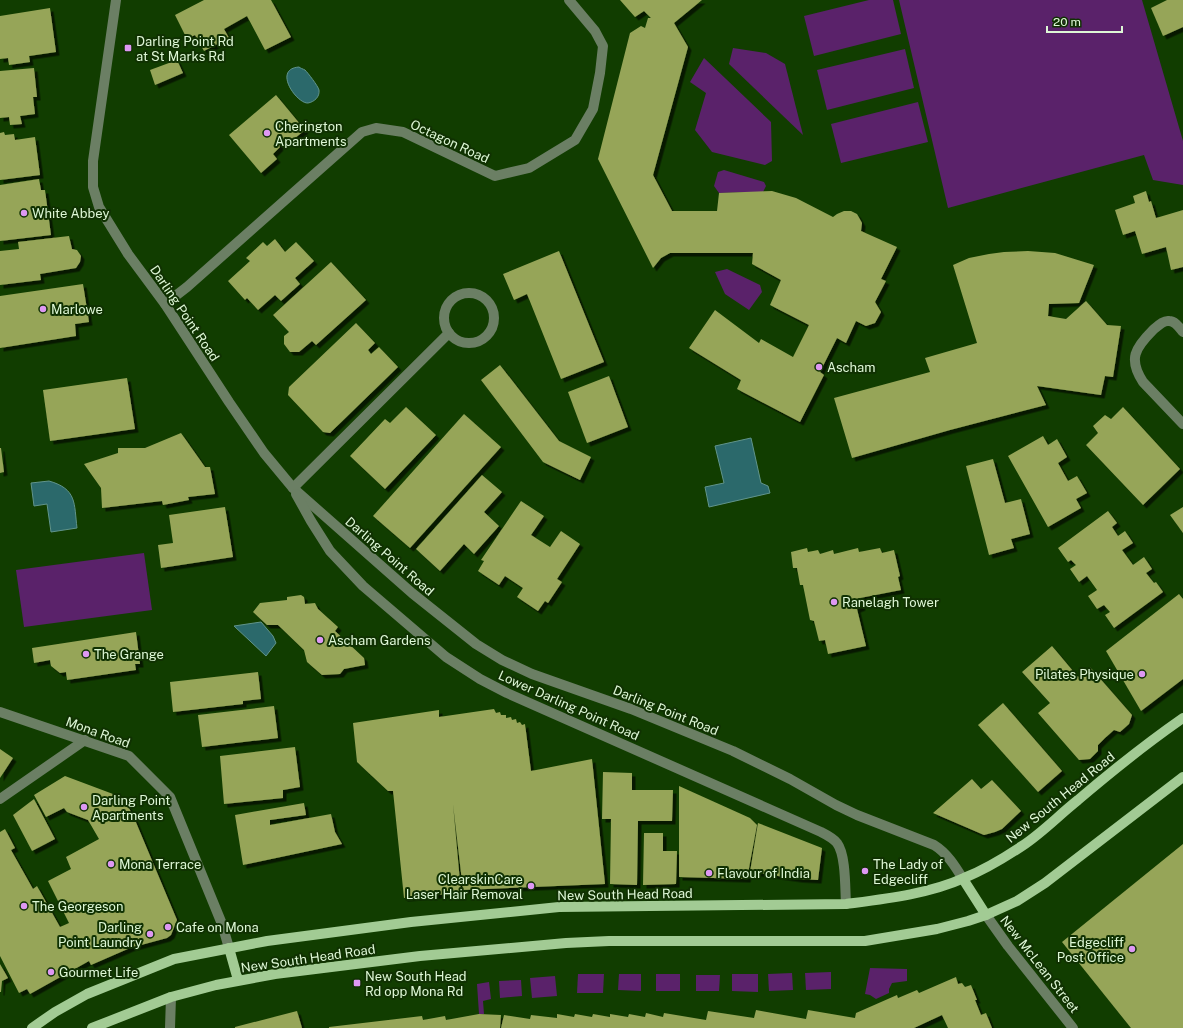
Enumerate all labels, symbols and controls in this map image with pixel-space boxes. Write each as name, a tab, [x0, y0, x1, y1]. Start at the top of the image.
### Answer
scale bar	[1047, 8, 1122, 34]
text: 20 m	[1053, 15, 1081, 29]
place label: Darling Point Rd at St Marks Rd	[136, 34, 234, 64]
marker: Darling Point Rd at St Marks Rd	[123, 43, 133, 53]
street label: Octagon Road	[408, 117, 492, 166]
place label: Cherington Apartments	[275, 119, 346, 149]
marker: Cherington Apartments	[262, 128, 272, 138]
place label: White Abbey	[32, 206, 109, 221]
marker: White Abbey	[19, 208, 29, 218]
street label: Darling Point Road	[147, 263, 222, 364]
place label: Marlowe	[51, 302, 103, 317]
marker: Marlowe	[38, 304, 48, 314]
place label: Ascham	[827, 360, 876, 375]
marker: Ascham	[814, 362, 824, 372]
street label: Darling Point Road	[342, 514, 437, 599]
place label: Ranelagh Tower	[842, 595, 939, 610]
marker: Ranelagh Tower	[829, 597, 839, 607]
place label: Ascham Gardens	[328, 633, 431, 648]
marker: Ascham Gardens	[315, 635, 325, 645]
place label: The Grange	[94, 647, 164, 662]
marker: The Grange	[81, 649, 91, 659]
place label: Pilates Physique	[1035, 667, 1134, 682]
street label: Lower Darling Point Road	[496, 668, 641, 743]
marker: Pilates Physique	[1137, 669, 1147, 679]
street label: Darling Point Road	[611, 682, 721, 738]
street label: Mona Road	[64, 714, 132, 751]
street label: New South Head Road	[1003, 749, 1118, 846]
place label: Darling Point Apartments	[92, 793, 170, 823]
marker: Darling Point Apartments	[79, 802, 89, 812]
place label: Mona Terrace	[119, 857, 201, 872]
place label: The Lady of Edgecliff	[873, 857, 943, 887]
marker: Mona Terrace	[106, 859, 116, 869]
place label: Flavour of India	[717, 866, 810, 881]
marker: The Lady of Edgecliff	[860, 866, 870, 876]
marker: Flavour of India	[704, 868, 714, 878]
place label: ClearskinCare Laser Hair Removal	[406, 872, 523, 902]
marker: ClearskinCare Laser Hair Removal	[526, 881, 536, 891]
street label: New South Head Road	[557, 886, 693, 903]
place label: The Georgeson	[32, 899, 123, 914]
marker: The Georgeson	[19, 901, 29, 911]
street label: New McLean Street	[997, 913, 1082, 1016]
place label: Darling Point Laundry	[58, 920, 142, 950]
place label: Cafe on Mona	[176, 920, 259, 935]
marker: Cafe on Mona	[163, 922, 173, 932]
marker: Darling Point Laundry	[145, 929, 155, 939]
place label: Edgecliff Post Office	[1057, 935, 1124, 965]
street label: New South Head Road	[240, 942, 376, 975]
marker: Edgecliff Post Office	[1127, 944, 1137, 954]
place label: Gourmet Life	[59, 965, 138, 980]
marker: Gourmet Life	[46, 967, 56, 977]
place label: New South Head Rd opp Mona Rd	[365, 969, 467, 999]
marker: New South Head Rd opp Mona Rd	[352, 978, 362, 988]

